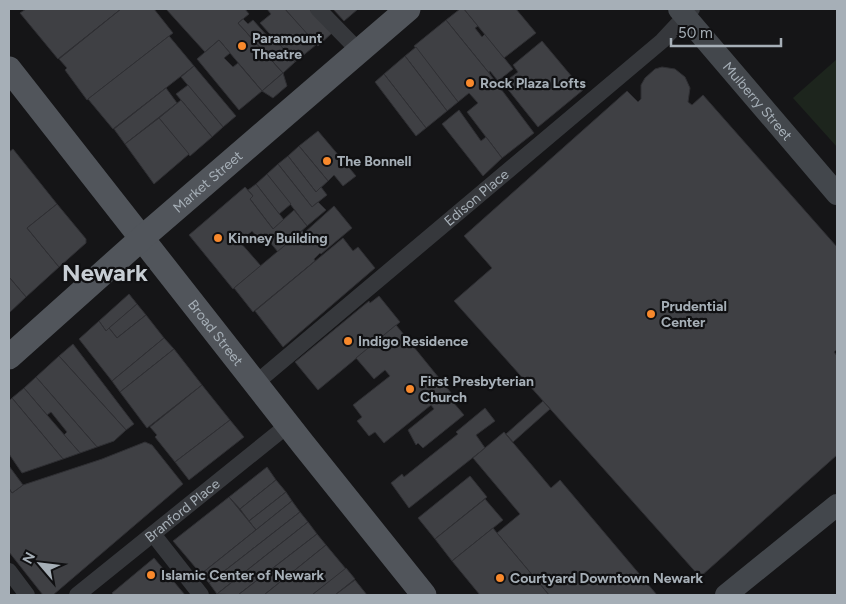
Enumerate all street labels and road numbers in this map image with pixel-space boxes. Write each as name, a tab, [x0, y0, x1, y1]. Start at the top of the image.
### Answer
street label: Mulberry Street	[719, 58, 796, 144]
street label: Market Street	[169, 147, 246, 216]
street label: Edison Place	[440, 165, 512, 229]
street label: Broad Street	[184, 296, 247, 369]
street label: Branford Place	[141, 475, 223, 546]

